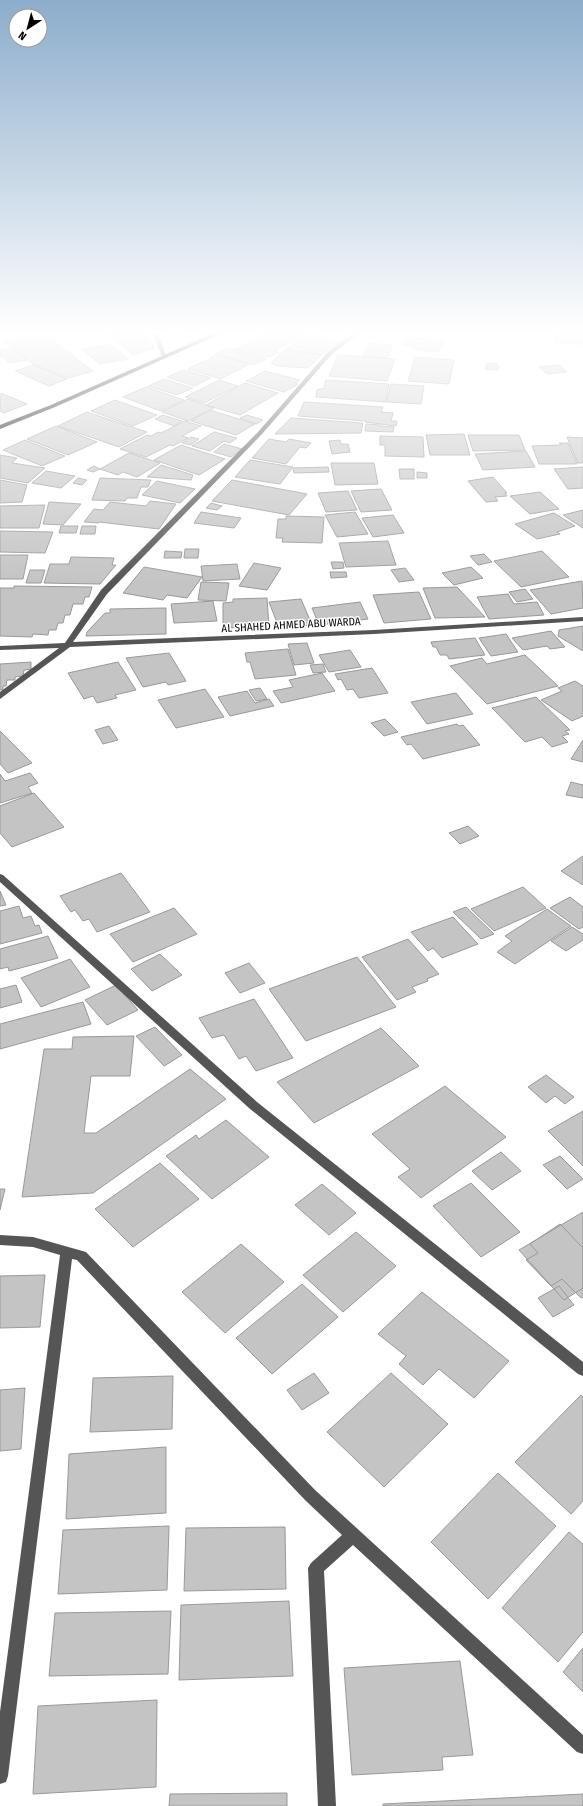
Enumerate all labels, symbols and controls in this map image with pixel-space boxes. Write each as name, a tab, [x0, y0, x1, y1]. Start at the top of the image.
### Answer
north arrow	[8, 8, 48, 48]
text: N	[16, 28, 29, 43]
street label: AL SHAHED AHMED ABU WARDA	[221, 615, 361, 635]

